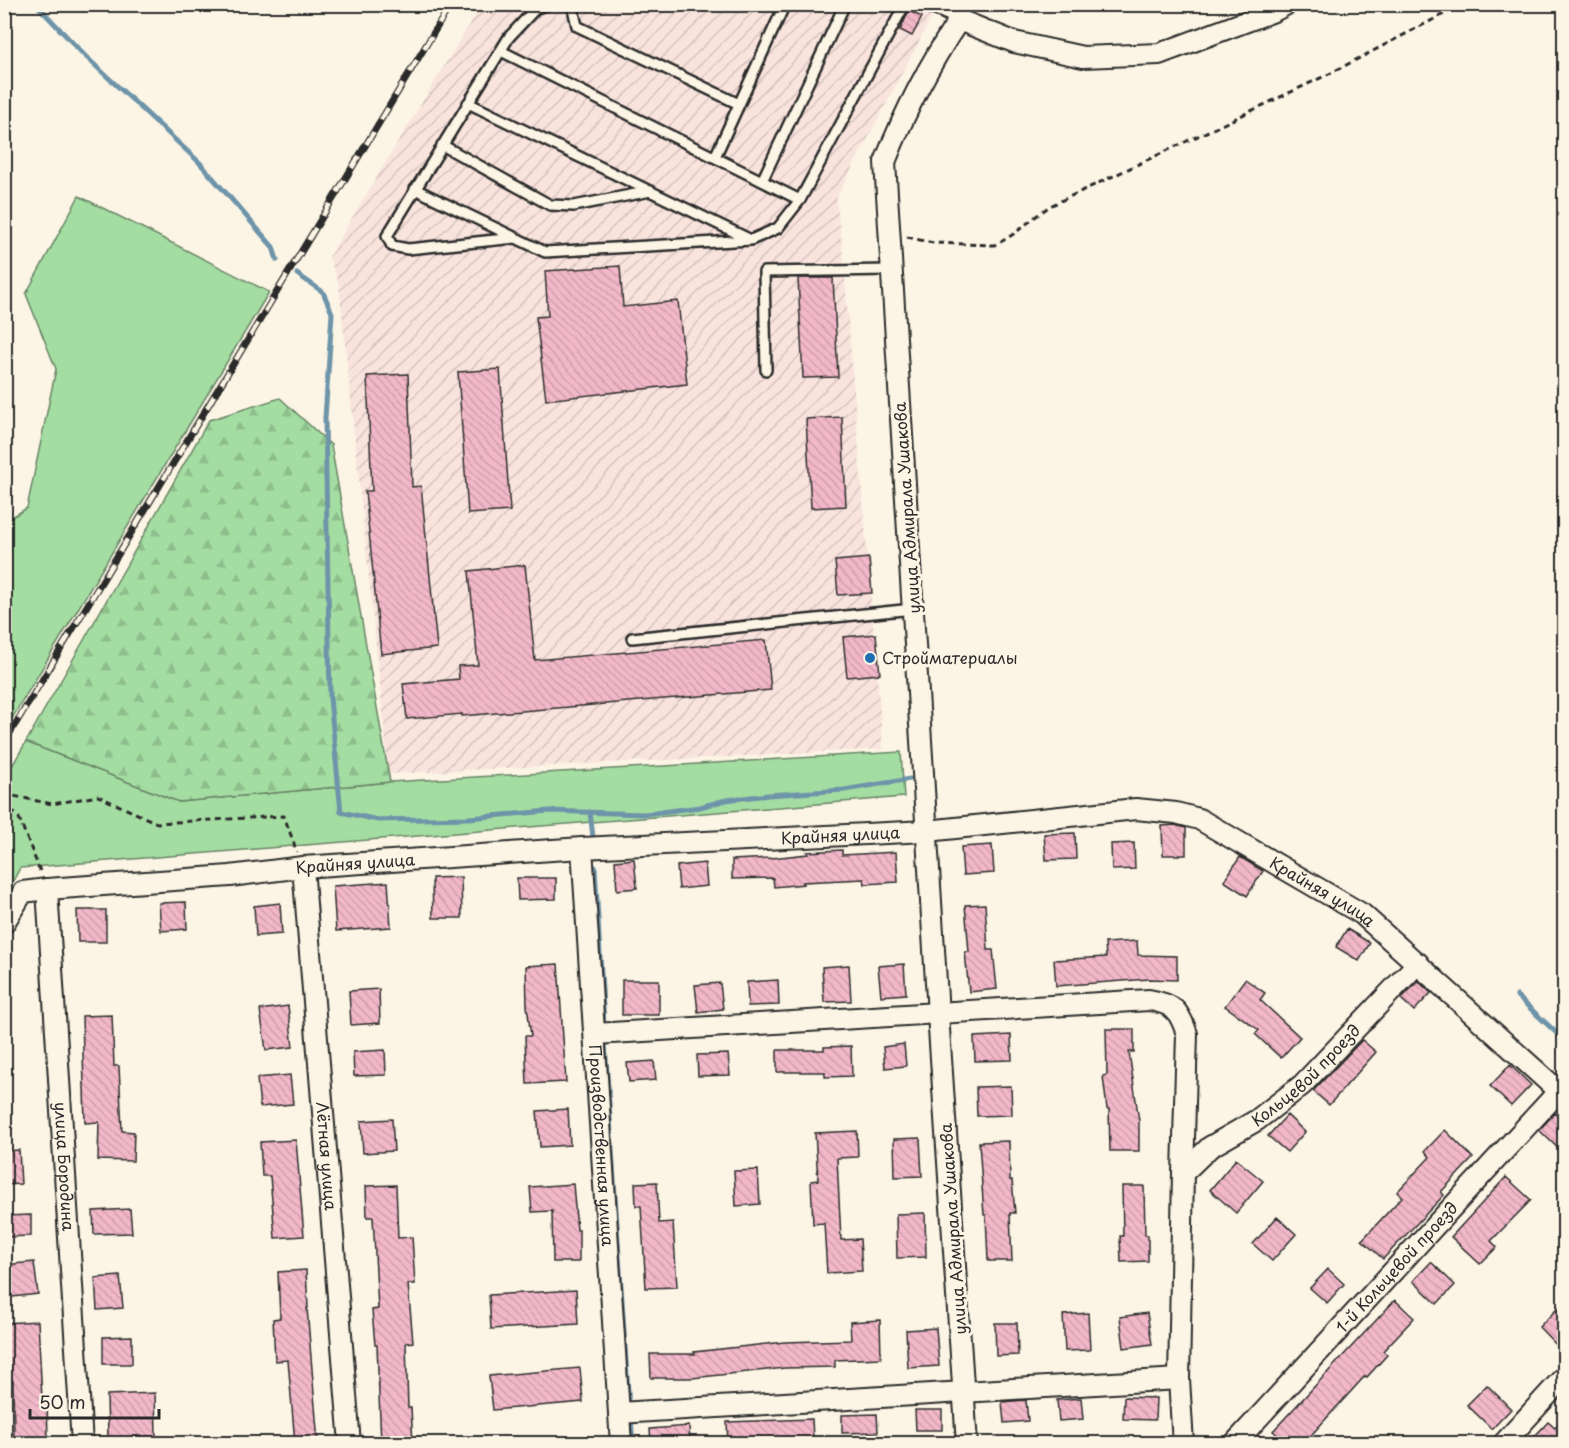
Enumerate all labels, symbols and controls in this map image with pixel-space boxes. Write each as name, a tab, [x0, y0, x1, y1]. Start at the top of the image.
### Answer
street label: улица Адмирала Ушакова	[887, 401, 925, 615]
place label: Стройматериалы	[882, 645, 1017, 669]
marker: Стройматериалы	[863, 651, 877, 665]
street label: Крайняя улица	[780, 819, 901, 849]
street label: Крайняя улица	[294, 846, 416, 879]
street label: Крайняя улица	[1266, 850, 1381, 932]
street label: Кольцевой проезд	[1245, 1018, 1365, 1131]
street label: Производственная улица	[584, 1044, 621, 1247]
street label: улица Бородина	[49, 1101, 82, 1232]
street label: Лётная улица	[311, 1101, 344, 1211]
street label: улица Адмирала Ушакова	[933, 1122, 971, 1336]
street label: 1-й Кольцевой проезд	[1329, 1196, 1462, 1338]
scale bar	[30, 1382, 159, 1420]
text: 50 m	[39, 1388, 86, 1415]

